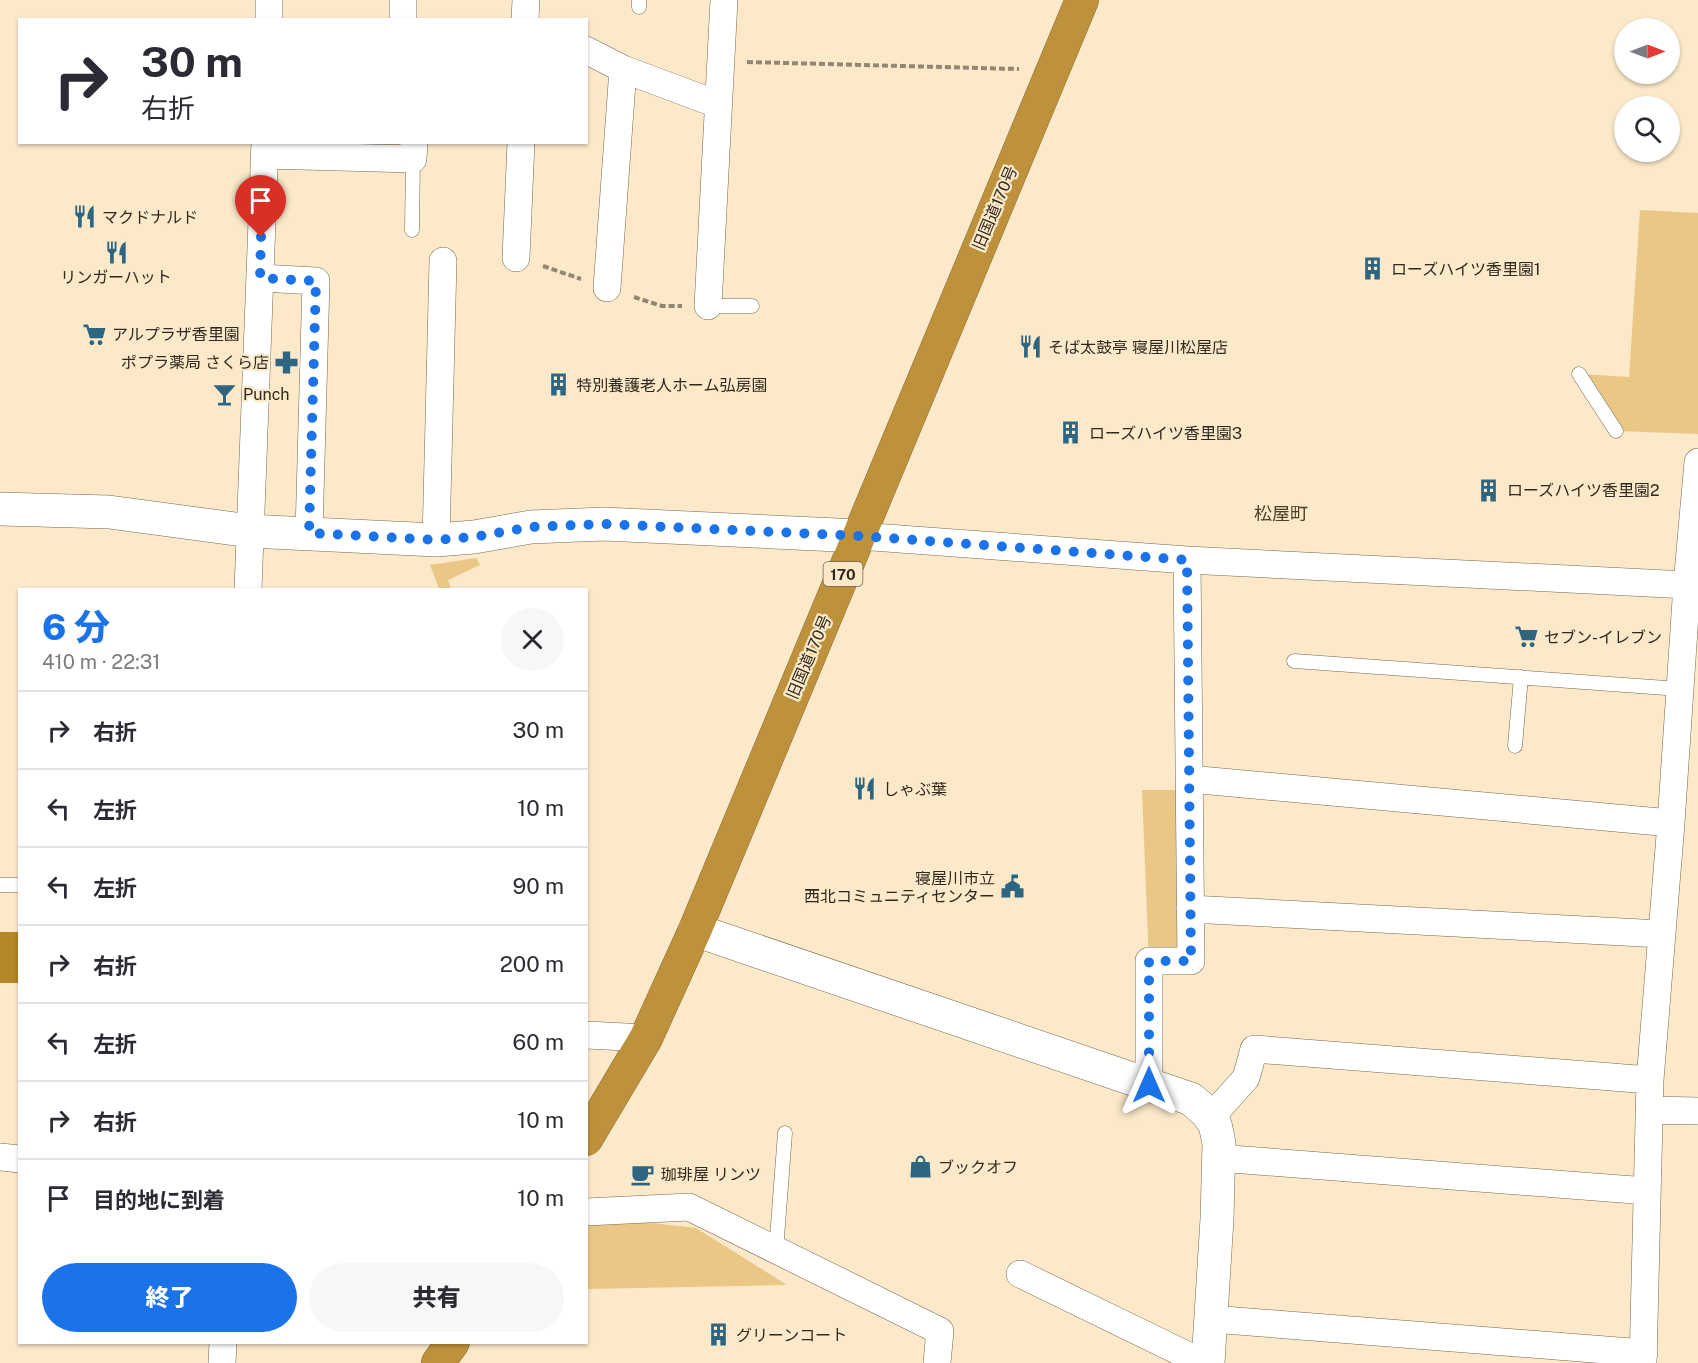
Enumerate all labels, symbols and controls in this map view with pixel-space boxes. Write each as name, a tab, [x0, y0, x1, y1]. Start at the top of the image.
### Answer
north arrow	[1614, 18, 1680, 84]
map controls	[1614, 18, 1680, 162]
text: 30 m	[141, 37, 243, 86]
icon: right	[42, 42, 120, 120]
text: 右折	[141, 92, 195, 124]
button: search	[1614, 96, 1680, 162]
street label: 旧国道170号	[969, 163, 1021, 253]
pin	[235, 175, 286, 237]
icon: arrive	[244, 184, 277, 217]
restaurant icon: マクドナルド	[71, 204, 97, 230]
place label: マクドナルド	[102, 208, 198, 227]
restaurant icon: リンガーハット	[103, 239, 129, 265]
building icon: ローズハイツ香里園1	[1360, 256, 1386, 282]
place label: ローズハイツ香里園1	[1391, 260, 1540, 279]
place label: リンガーハット	[60, 268, 172, 287]
supermarket icon: アルプラザ香里園	[81, 321, 107, 347]
place label: アルプラザ香里園	[112, 325, 240, 344]
restaurant icon: そば太鼓亭 寝屋川松屋店	[1017, 334, 1043, 360]
place label: そば太鼓亭 寝屋川松屋店	[1048, 338, 1228, 357]
pharmacy icon: ポプラ薬局 さくら店	[274, 349, 300, 375]
place label: ポプラ薬局 さくら店	[121, 353, 269, 372]
building icon: 特別養護老人ホーム弘房園	[545, 372, 571, 398]
place label: 特別養護老人ホーム弘房園	[576, 376, 768, 395]
bar icon: Punch	[212, 381, 238, 407]
place label: Punch	[243, 385, 290, 404]
building icon: ローズハイツ香里園3	[1058, 420, 1084, 446]
place label: ローズハイツ香里園3	[1089, 424, 1242, 443]
building icon: ローズハイツ香里園2	[1476, 477, 1502, 503]
place label: ローズハイツ香里園2	[1507, 481, 1659, 500]
district label: 松屋町	[1254, 503, 1308, 524]
road number: 170	[824, 562, 862, 586]
text: 6 分	[42, 606, 110, 648]
button: close	[501, 608, 564, 671]
street label: 旧国道170号	[783, 612, 835, 702]
supermarket icon: セブン-イレブン	[1513, 624, 1539, 650]
place label: セブン-イレブン	[1544, 628, 1662, 647]
text: 410 m · 22:31	[42, 650, 160, 674]
icon: right	[42, 714, 75, 747]
text: 30 m	[512, 717, 564, 743]
text: 右折	[93, 719, 137, 745]
restaurant icon: しゃぶ葉	[852, 776, 878, 802]
place label: しゃぶ葉	[883, 780, 947, 799]
icon: left	[42, 792, 75, 825]
text: 10 m	[517, 795, 564, 821]
text: 左折	[93, 797, 137, 823]
place label: 寝屋川市立 西北コミュニティセンター	[804, 869, 995, 906]
icon: left	[42, 870, 75, 903]
text: 90 m	[513, 873, 564, 899]
public building icon: 寝屋川市立 西北コミュニティセンター	[1000, 874, 1026, 900]
text: 左折	[93, 875, 137, 901]
icon: right	[42, 948, 75, 981]
text: 200 m	[500, 951, 564, 977]
text: 右折	[93, 953, 137, 979]
icon: left	[42, 1026, 75, 1059]
text: 60 m	[513, 1029, 564, 1055]
text: 左折	[93, 1031, 137, 1057]
position arrow	[1117, 1053, 1181, 1117]
icon: right	[42, 1104, 75, 1137]
text: 10 m	[517, 1107, 564, 1133]
text: 右折	[93, 1109, 137, 1135]
shop icon: ブックオフ	[907, 1154, 933, 1180]
place label: ブックオフ	[938, 1158, 1018, 1177]
cafe icon: 珈琲屋 リンツ	[630, 1161, 656, 1187]
place label: 珈琲屋 リンツ	[661, 1165, 761, 1184]
icon: arrive	[42, 1182, 75, 1215]
text: 10 m	[517, 1185, 564, 1211]
text: 目的地に到着	[93, 1187, 225, 1213]
button: 終了	[42, 1263, 297, 1332]
button: 共有	[309, 1263, 564, 1332]
building icon: グリーンコート	[705, 1322, 731, 1348]
place label: グリーンコート	[736, 1326, 847, 1345]

